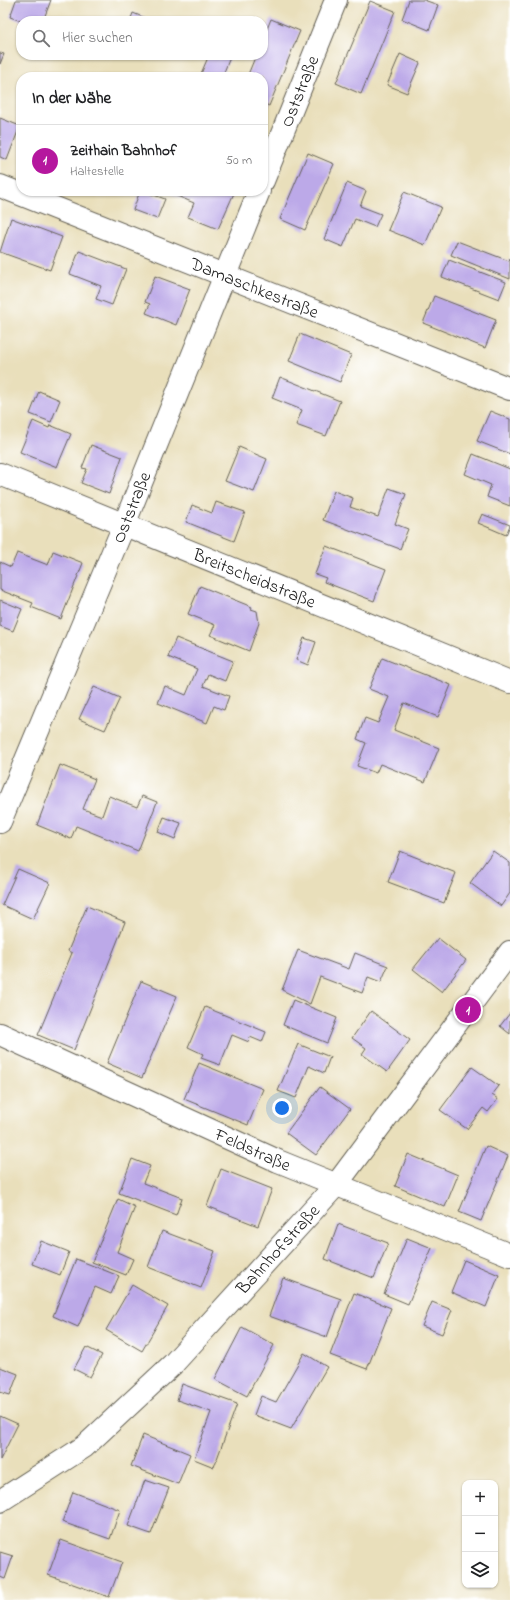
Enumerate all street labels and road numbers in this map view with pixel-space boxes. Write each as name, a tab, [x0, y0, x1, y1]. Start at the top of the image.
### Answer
street label: Oststraße	[275, 51, 328, 131]
street label: Damaschkestraße	[185, 252, 323, 327]
street label: Oststraße	[107, 467, 160, 548]
street label: Breitscheidstraße	[188, 543, 320, 617]
street label: Feldstraße	[209, 1122, 295, 1180]
street label: Bahnhofstraße	[231, 1199, 328, 1302]

